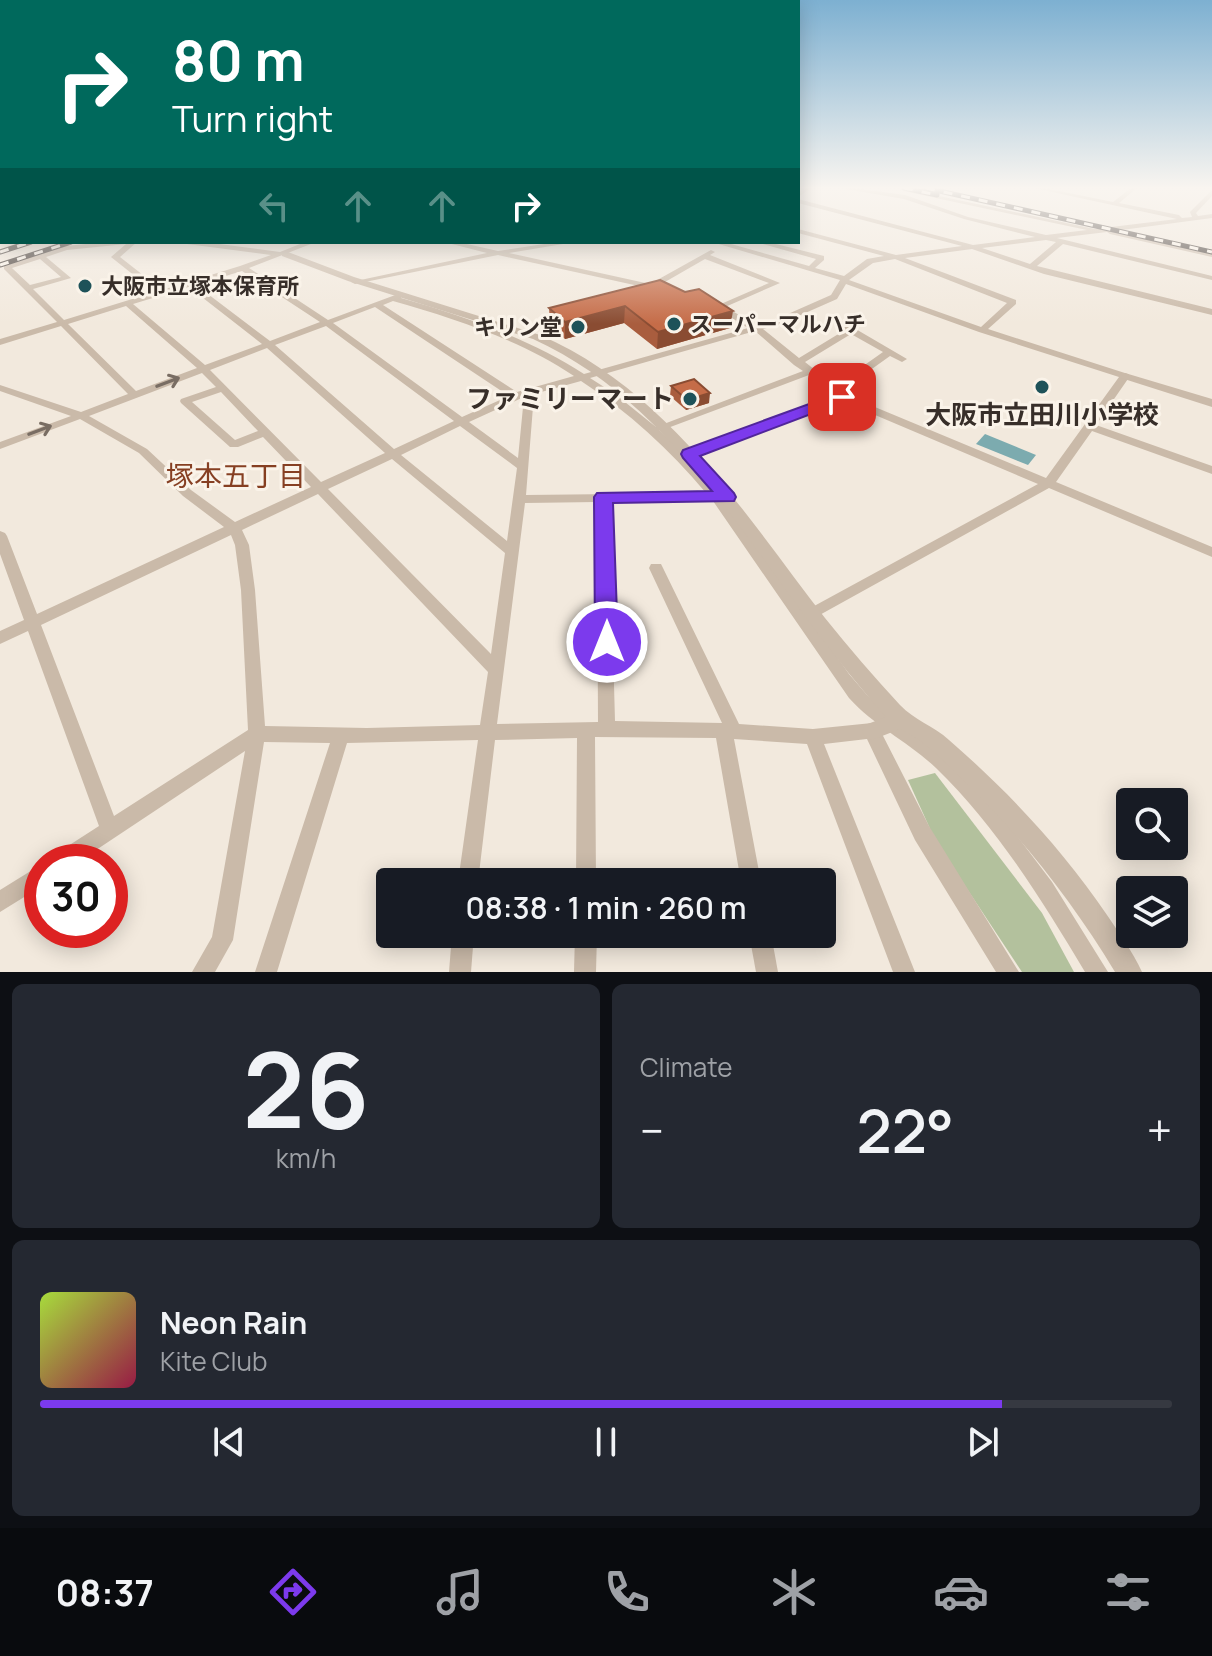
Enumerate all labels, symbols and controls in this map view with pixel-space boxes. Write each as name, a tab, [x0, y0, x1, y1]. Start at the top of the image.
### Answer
text: 80 m	[172, 21, 305, 98]
icon: right	[40, 32, 144, 136]
text: Turn right	[172, 94, 333, 143]
icon: left	[252, 184, 296, 228]
icon: ahead	[336, 184, 380, 228]
icon: ahead	[420, 184, 464, 228]
icon: right	[504, 184, 548, 228]
place label: 大阪市立塚本保育所	[101, 271, 299, 301]
marker: 大阪市立塚本保育所	[76, 277, 94, 295]
place label: スーパーマルハチ	[690, 309, 866, 339]
place label: キリン堂	[474, 312, 562, 342]
marker: スーパーマルハチ	[665, 315, 683, 333]
marker: キリン堂	[569, 318, 587, 336]
pin	[808, 363, 876, 431]
one-way arrow	[155, 374, 180, 388]
icon: arrive	[820, 375, 864, 419]
marker: 大阪市立田川小学校	[1033, 378, 1051, 396]
place label: ファミリーマート	[466, 380, 674, 416]
marker: ファミリーマート	[681, 390, 699, 408]
place label: 大阪市立田川小学校	[925, 396, 1159, 432]
one-way arrow	[27, 422, 52, 436]
district label: 塚本五丁目	[166, 456, 306, 494]
position arrow	[565, 600, 649, 684]
map controls	[1116, 788, 1188, 948]
button: search	[1116, 788, 1188, 860]
speed limit sign: 30	[24, 844, 128, 948]
button: layers	[1116, 876, 1188, 948]
text: 08:38 · 1 min · 260 m	[465, 887, 747, 928]
text: 26	[243, 1017, 369, 1159]
text: Climate	[640, 1049, 732, 1085]
text: 22°	[856, 1089, 954, 1171]
text: −	[640, 1100, 664, 1160]
text: +	[1147, 1100, 1172, 1160]
text: km/h	[276, 1140, 336, 1176]
text: Neon Rain	[160, 1302, 307, 1343]
text: Kite Club	[160, 1343, 267, 1379]
icon: previous	[207, 1420, 251, 1464]
icon: pause	[584, 1420, 628, 1464]
icon: next	[961, 1420, 1005, 1464]
icon: directions	[265, 1564, 321, 1620]
icon: music	[432, 1564, 488, 1620]
icon: phone	[599, 1564, 655, 1620]
icon: climate	[766, 1564, 822, 1620]
icon: car	[933, 1564, 989, 1620]
icon: filters	[1100, 1564, 1156, 1620]
text: 08:37	[56, 1568, 154, 1617]

